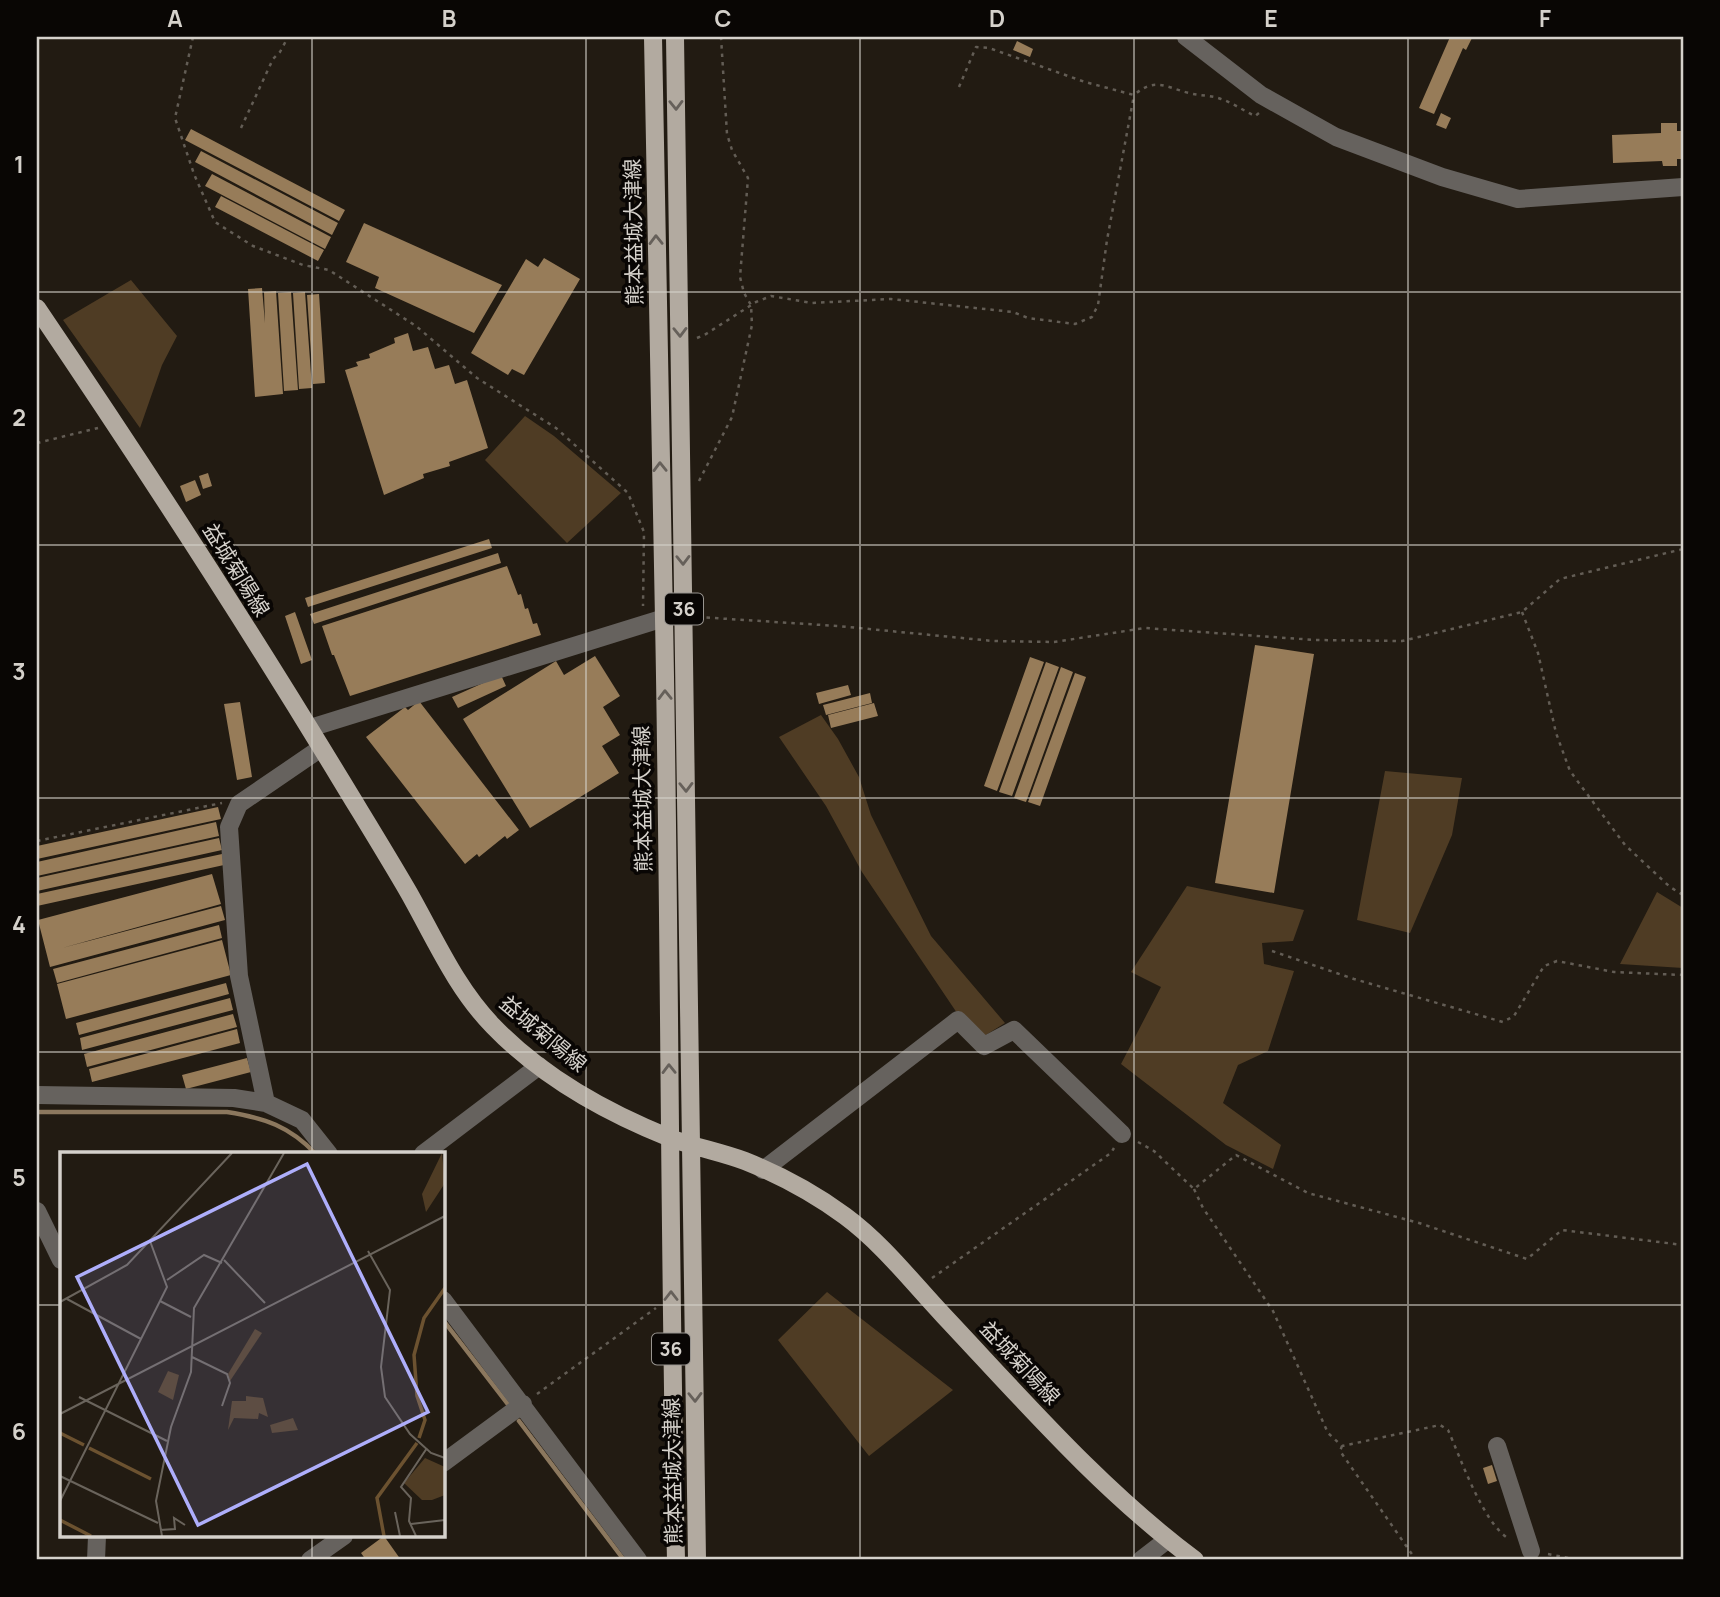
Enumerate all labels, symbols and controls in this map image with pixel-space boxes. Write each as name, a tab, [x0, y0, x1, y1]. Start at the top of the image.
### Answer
text: A	[167, 2, 183, 34]
text: B	[442, 2, 456, 34]
text: C	[715, 2, 732, 34]
text: D	[989, 2, 1005, 34]
text: E	[1264, 2, 1278, 34]
text: F	[1539, 2, 1551, 34]
one-way arrow	[668, 100, 684, 111]
text: 1	[14, 148, 24, 180]
street label: 熊本益城大津線	[618, 158, 648, 306]
one-way arrow	[649, 234, 664, 245]
one-way arrow	[672, 328, 688, 338]
text: 2	[12, 401, 26, 433]
one-way arrow	[652, 462, 668, 472]
street label: 益城菊陽線	[197, 518, 277, 621]
one-way arrow	[675, 555, 691, 566]
road number: 36	[665, 594, 703, 624]
text: 3	[12, 655, 26, 687]
one-way arrow	[657, 689, 672, 700]
street label: 熊本益城大津線	[627, 725, 657, 873]
one-way arrow	[678, 783, 694, 793]
text: 4	[12, 908, 26, 940]
street label: 益城菊陽線	[494, 989, 593, 1078]
one-way arrow	[661, 1064, 677, 1074]
inset map	[60, 1152, 444, 1538]
text: 5	[12, 1161, 26, 1193]
one-way arrow	[663, 1290, 679, 1301]
street label: 益城菊陽線	[975, 1314, 1067, 1410]
road number: 36	[652, 1334, 690, 1364]
one-way arrow	[687, 1392, 702, 1403]
street label: 熊本益城大津線	[657, 1397, 687, 1545]
text: 6	[12, 1415, 26, 1447]

